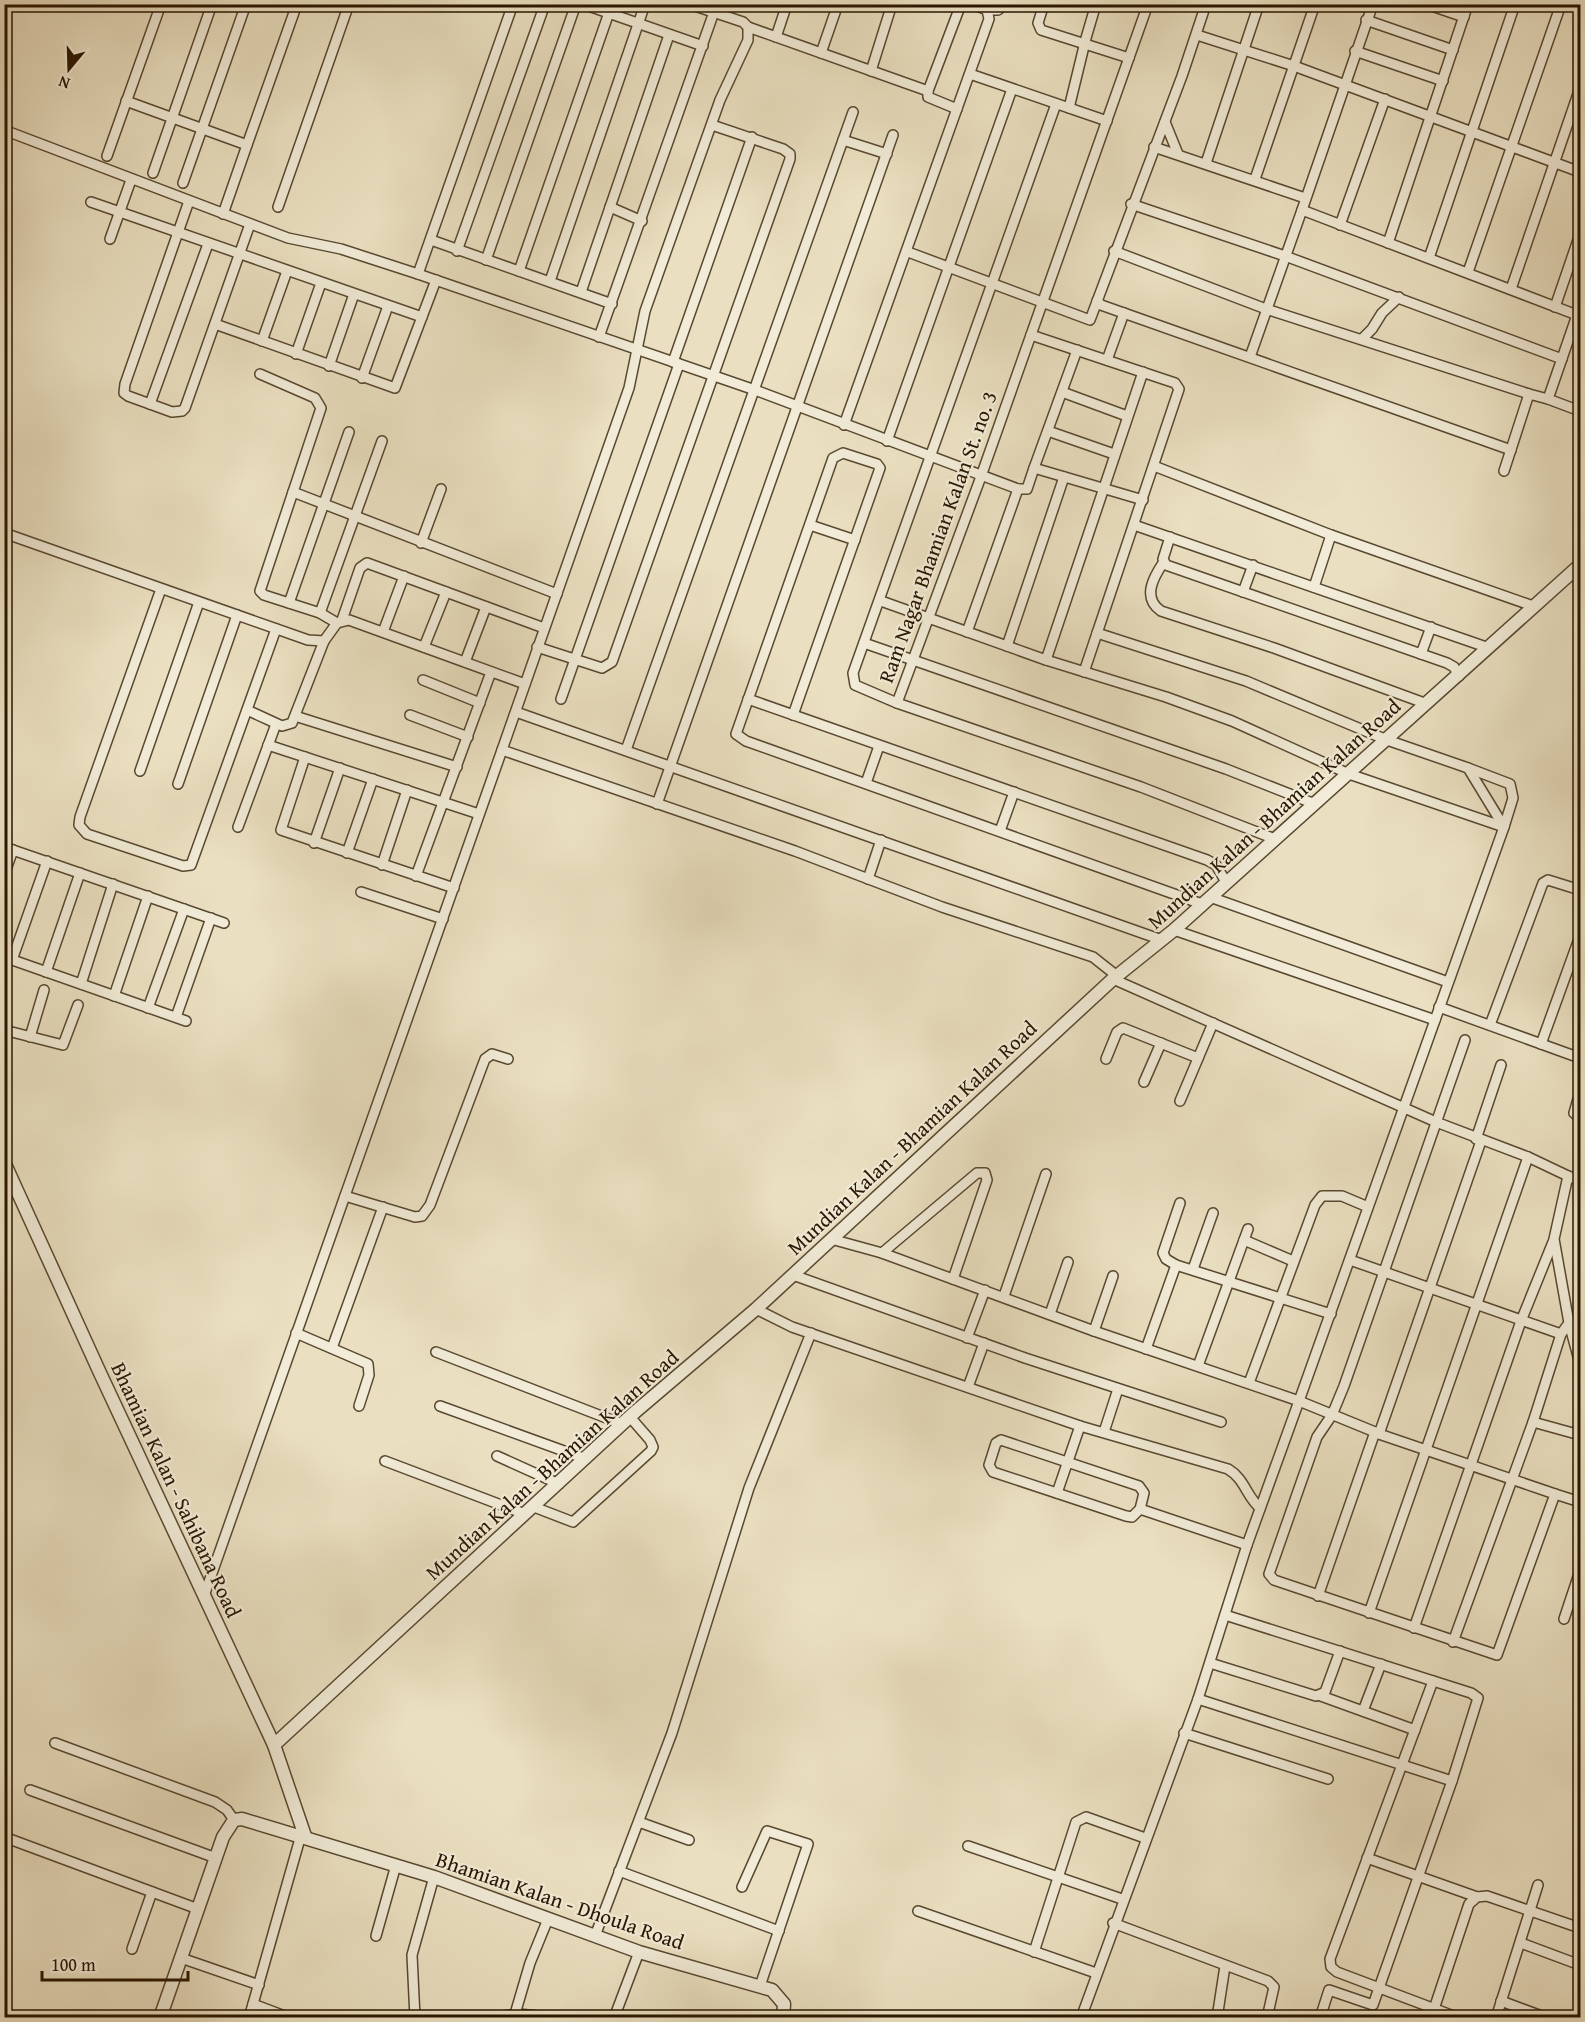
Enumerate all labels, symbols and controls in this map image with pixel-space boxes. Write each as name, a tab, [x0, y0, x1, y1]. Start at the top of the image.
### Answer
north arrow	[39, 39, 99, 99]
text: N	[55, 70, 73, 96]
street label: Ram Nagar Bhamian Kalan St. no. 3	[870, 387, 1005, 687]
street label: Mundian Kalan - Bhamian Kalan Road	[1140, 691, 1408, 936]
street label: Mundian Kalan - Bhamian Kalan Road	[780, 1013, 1044, 1262]
street label: Mundian Kalan - Bhamian Kalan Road	[418, 1342, 686, 1587]
street label: Bhamian Kalan - Sahibana Road	[104, 1357, 250, 1623]
street label: Bhamian Kalan - Dhoula Road	[432, 1843, 689, 1958]
scale bar	[42, 1944, 188, 1982]
text: 100 m	[51, 1951, 96, 1978]

